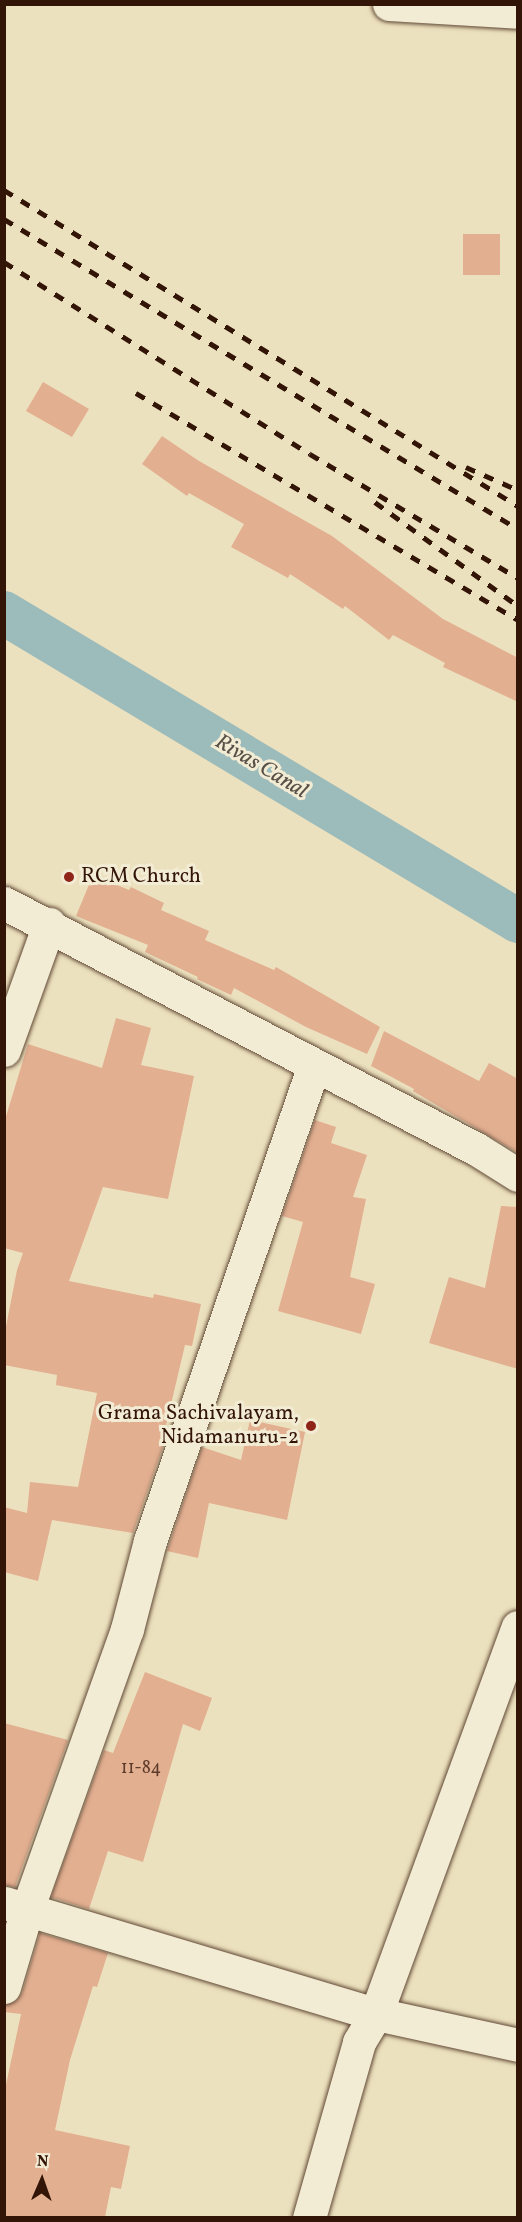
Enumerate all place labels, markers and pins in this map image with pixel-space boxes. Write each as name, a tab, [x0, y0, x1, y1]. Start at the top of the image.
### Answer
place label: RCM Church	[81, 864, 201, 890]
marker: RCM Church	[62, 870, 76, 884]
place label: Grama Sachivalayam, Nidamanuru-2	[98, 1401, 299, 1451]
marker: Grama Sachivalayam, Nidamanuru-2	[304, 1419, 318, 1433]

